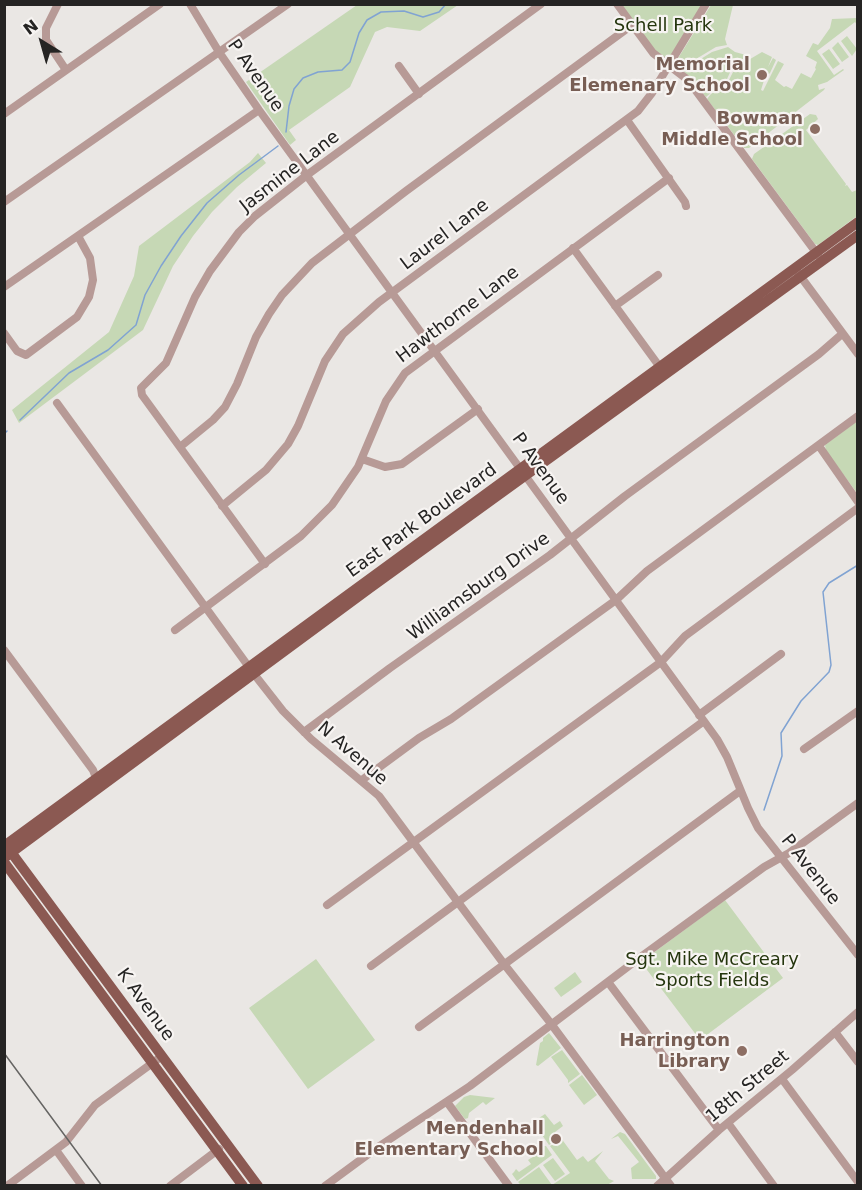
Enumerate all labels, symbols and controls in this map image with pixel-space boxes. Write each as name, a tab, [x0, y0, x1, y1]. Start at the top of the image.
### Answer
north arrow	[12, 12, 72, 72]
park label: Schell Park	[614, 15, 712, 37]
text: N	[20, 16, 42, 39]
street label: P Avenue	[222, 36, 288, 116]
place label: Memorial Elemenary School	[569, 54, 750, 97]
marker: Memorial Elemenary School	[755, 68, 769, 82]
place label: Bowman Middle School	[661, 108, 803, 150]
marker: Bowman Middle School	[808, 122, 822, 136]
street label: Jasmine Lane	[236, 127, 344, 217]
street label: Laurel Lane	[397, 195, 493, 275]
street label: Hawthorne Lane	[393, 262, 523, 368]
street label: P Avenue	[507, 429, 573, 509]
street label: East Park Boulevard	[343, 459, 501, 583]
street label: Williamsburg Drive	[404, 528, 554, 646]
street label: N Avenue	[312, 718, 392, 790]
street label: P Avenue	[776, 830, 844, 910]
park label: Sgt. Mike McCreary Sports Fields	[625, 949, 799, 992]
street label: K Avenue	[111, 965, 179, 1045]
place label: Harrington Library	[619, 1030, 730, 1072]
marker: Harrington Library	[735, 1044, 749, 1058]
street label: 18th Street	[702, 1046, 794, 1128]
place label: Mendenhall Elementary School	[355, 1118, 544, 1160]
marker: Mendenhall Elementary School	[549, 1132, 563, 1146]

